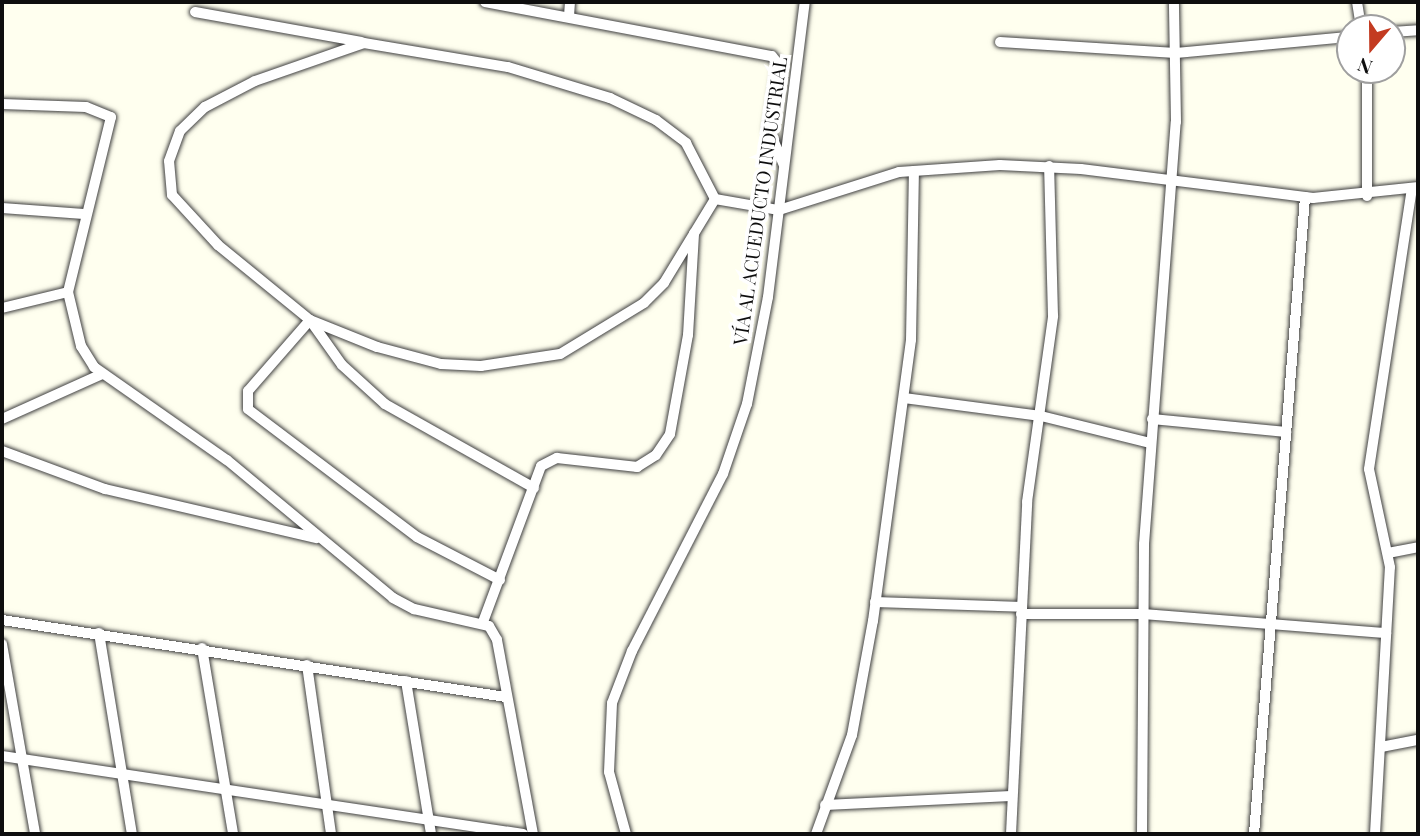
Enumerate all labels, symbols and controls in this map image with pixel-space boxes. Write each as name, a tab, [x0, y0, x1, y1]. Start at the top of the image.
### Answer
north arrow	[1336, 14, 1406, 84]
text: N	[1354, 52, 1375, 81]
street label: VÍA AL ACUEDUCTO INDUSTRIAL	[728, 55, 792, 347]

